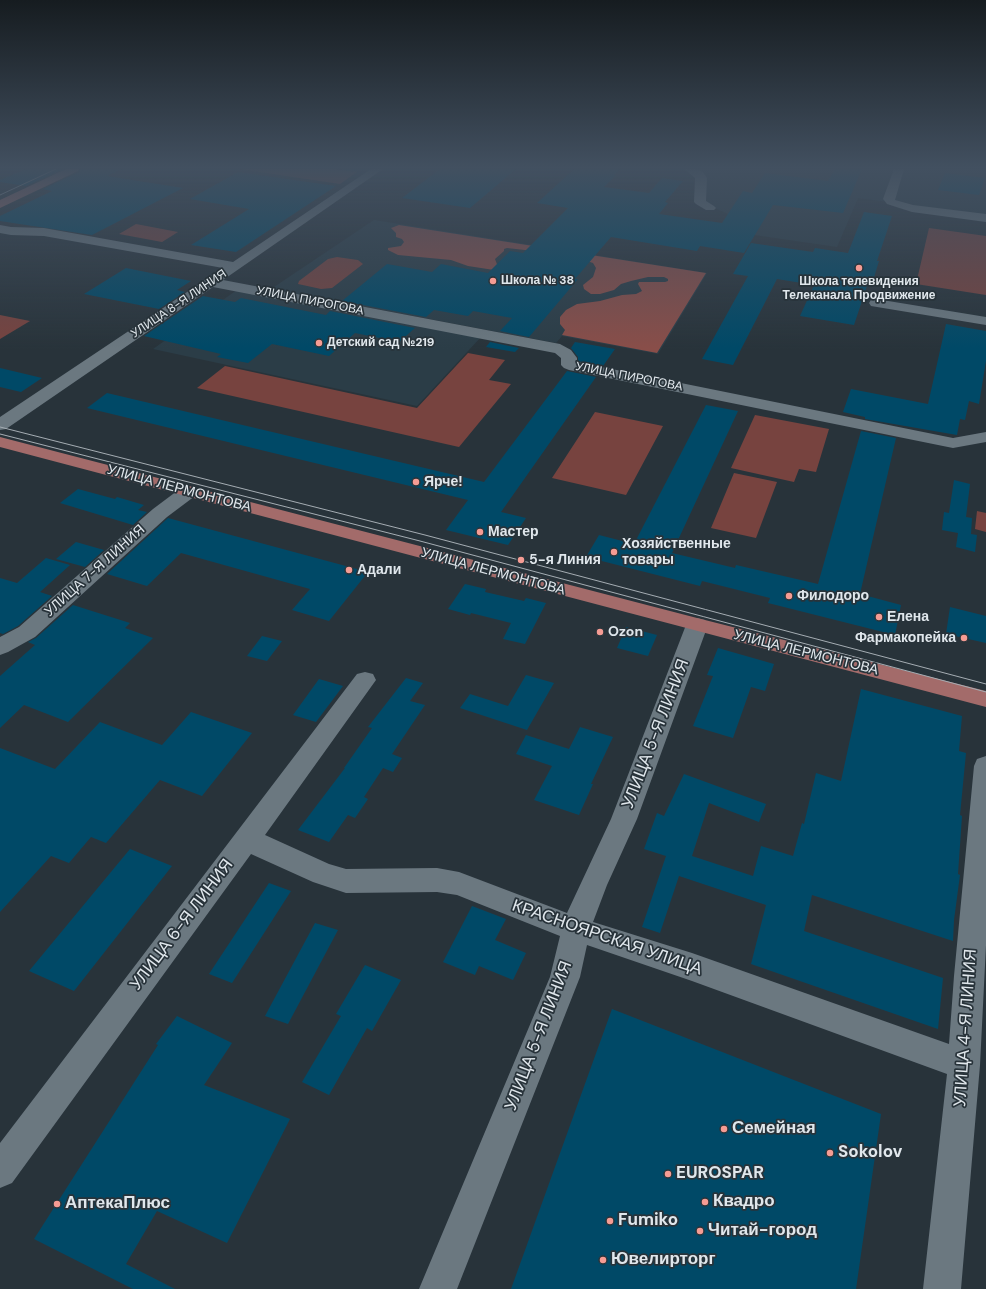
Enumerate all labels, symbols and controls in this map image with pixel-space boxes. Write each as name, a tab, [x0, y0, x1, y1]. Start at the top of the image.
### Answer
marker: Школа телевидения Телеканала Продвижение	[854, 263, 864, 273]
street label: УЛИЦА 8-Я ЛИНИЯ	[129, 267, 229, 341]
place label: Школа № 38	[501, 274, 574, 288]
place label: Школа телевидения Телеканала Продвижение	[782, 275, 936, 303]
marker: Школа № 38	[488, 276, 498, 286]
street label: УЛИЦА ПИРОГОВА	[255, 284, 365, 318]
place label: Детский сад №219	[327, 336, 434, 350]
marker: Детский сад №219	[314, 338, 324, 348]
street label: УЛИЦА ПИРОГОВА	[574, 360, 684, 394]
street label: УЛИЦА ЛЕРМОНТОВА	[105, 462, 253, 516]
place label: Ярче!	[424, 474, 463, 490]
marker: Ярче!	[411, 477, 421, 487]
street label: УЛИЦА 7-Я ЛИНИЯ	[41, 522, 149, 620]
place label: Мастер	[488, 524, 539, 540]
marker: Мастер	[475, 527, 485, 537]
place label: Хозяйственные товары	[622, 536, 731, 568]
street label: УЛИЦА ЛЕРМОНТОВА	[419, 545, 567, 599]
marker: Хозяйственные товары	[609, 547, 619, 557]
place label: 5-я Линия	[529, 552, 601, 568]
marker: 5-я Линия	[516, 555, 526, 565]
place label: Адали	[357, 562, 401, 578]
marker: Адали	[344, 565, 354, 575]
place label: Филодоро	[797, 588, 869, 604]
marker: Филодоро	[784, 591, 794, 601]
place label: Елена	[887, 609, 929, 625]
marker: Елена	[874, 612, 884, 622]
place label: Ozon	[608, 624, 643, 640]
marker: Ozon	[595, 627, 605, 637]
street label: УЛИЦА ЛЕРМОНТОВА	[732, 627, 880, 679]
place label: Фармакопейка	[855, 630, 956, 646]
marker: Фармакопейка	[959, 633, 969, 643]
street label: УЛИЦА 5-Я ЛИНИЯ	[618, 656, 694, 812]
street label: УЛИЦА 6-Я ЛИНИЯ	[126, 855, 238, 995]
street label: КРАСНОЯРСКАЯ УЛИЦА	[509, 896, 705, 980]
street label: УЛИЦА 4-Я ЛИНИЯ	[950, 948, 982, 1108]
street label: УЛИЦА 5-Я ЛИНИЯ	[501, 958, 577, 1114]
place label: Семейная	[732, 1119, 816, 1139]
marker: Семейная	[719, 1124, 729, 1134]
place label: Sokolov	[838, 1143, 902, 1163]
marker: Sokolov	[825, 1148, 835, 1158]
place label: EUROSPAR	[676, 1164, 764, 1184]
marker: EUROSPAR	[663, 1169, 673, 1179]
place label: Квадро	[713, 1192, 775, 1212]
place label: АптекаПлюс	[65, 1194, 170, 1214]
marker: Квадро	[700, 1197, 710, 1207]
marker: АптекаПлюс	[52, 1199, 62, 1209]
place label: Fumiko	[618, 1211, 678, 1231]
marker: Fumiko	[605, 1216, 615, 1226]
place label: Читай-город	[708, 1221, 817, 1241]
marker: Читай-город	[695, 1226, 705, 1236]
place label: Ювелирторг	[611, 1250, 716, 1270]
marker: Ювелирторг	[598, 1255, 608, 1265]

